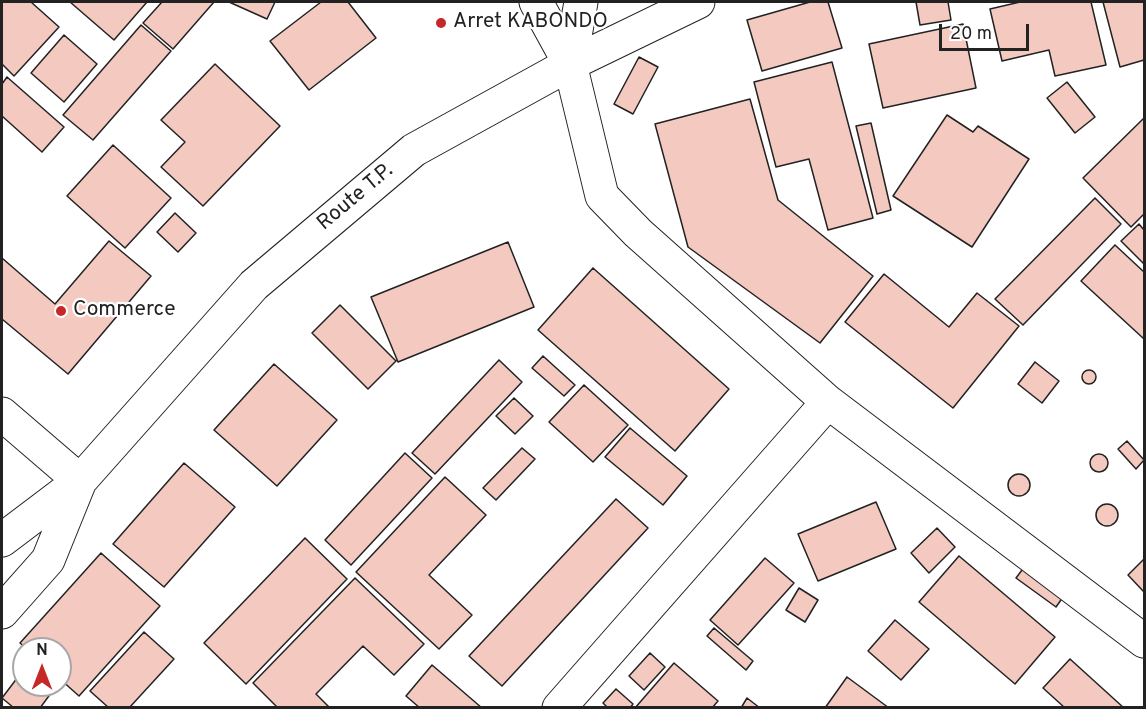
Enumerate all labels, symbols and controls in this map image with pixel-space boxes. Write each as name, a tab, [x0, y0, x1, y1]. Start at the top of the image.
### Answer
place label: Arret KABONDO	[453, 10, 608, 36]
scale bar	[942, 12, 1032, 50]
marker: Arret KABONDO	[434, 16, 448, 30]
text: 20 m	[950, 23, 992, 46]
street label: Route T.P.	[313, 159, 399, 237]
place label: Commerce	[73, 298, 176, 324]
marker: Commerce	[54, 304, 68, 318]
north arrow	[12, 637, 72, 697]
text: N	[36, 641, 48, 661]

